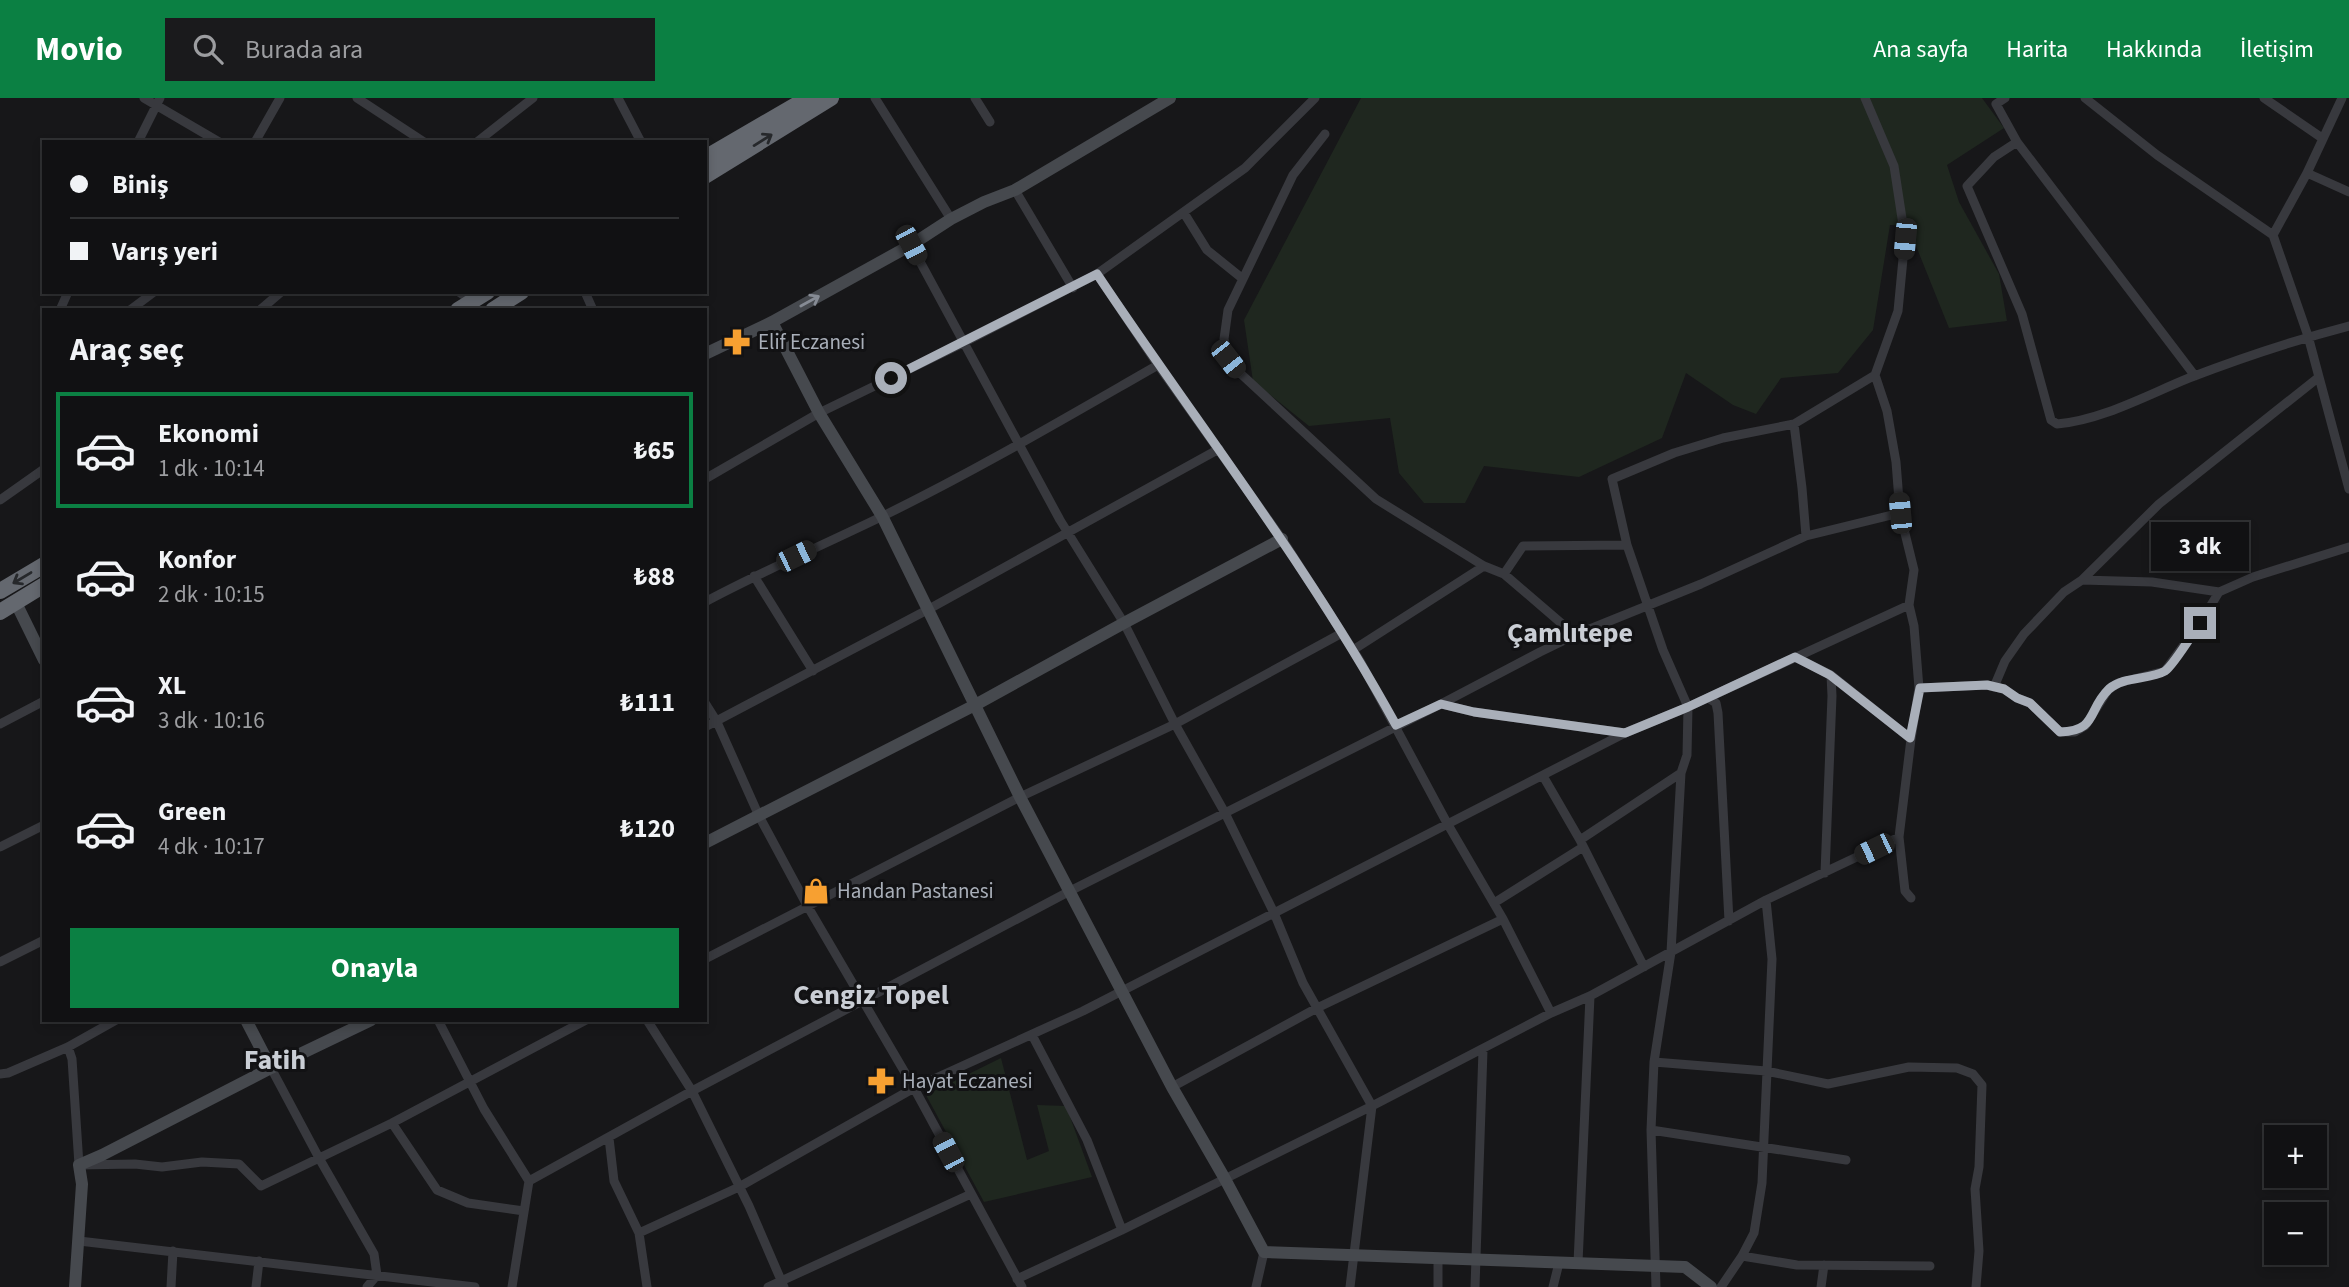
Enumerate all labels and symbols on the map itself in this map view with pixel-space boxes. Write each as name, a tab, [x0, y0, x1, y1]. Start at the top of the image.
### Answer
one-way arrow	[753, 132, 773, 146]
car	[1893, 217, 1918, 261]
car	[892, 222, 931, 268]
one-way arrow	[799, 294, 820, 307]
pharmacy icon: Elif Eczanesi	[722, 327, 752, 357]
place label: Elif Eczanesi	[758, 327, 865, 357]
car	[1207, 336, 1250, 382]
route start	[875, 362, 907, 394]
car	[1888, 491, 1913, 535]
callout: 3 dk	[2151, 522, 2249, 570]
car	[773, 537, 820, 575]
one-way arrow	[12, 571, 32, 585]
route end	[2184, 607, 2216, 639]
district label: Çamlıtepe	[1507, 613, 1633, 653]
car	[1851, 830, 1898, 868]
shop icon: Handan Pastanesi	[801, 876, 831, 906]
place label: Handan Pastanesi	[837, 876, 994, 906]
district label: Cengiz Topel	[793, 975, 949, 1015]
district label: Fatih	[244, 1040, 306, 1080]
pharmacy icon: Hayat Eczanesi	[866, 1066, 896, 1096]
place label: Hayat Eczanesi	[902, 1066, 1033, 1096]
car	[929, 1129, 968, 1175]

